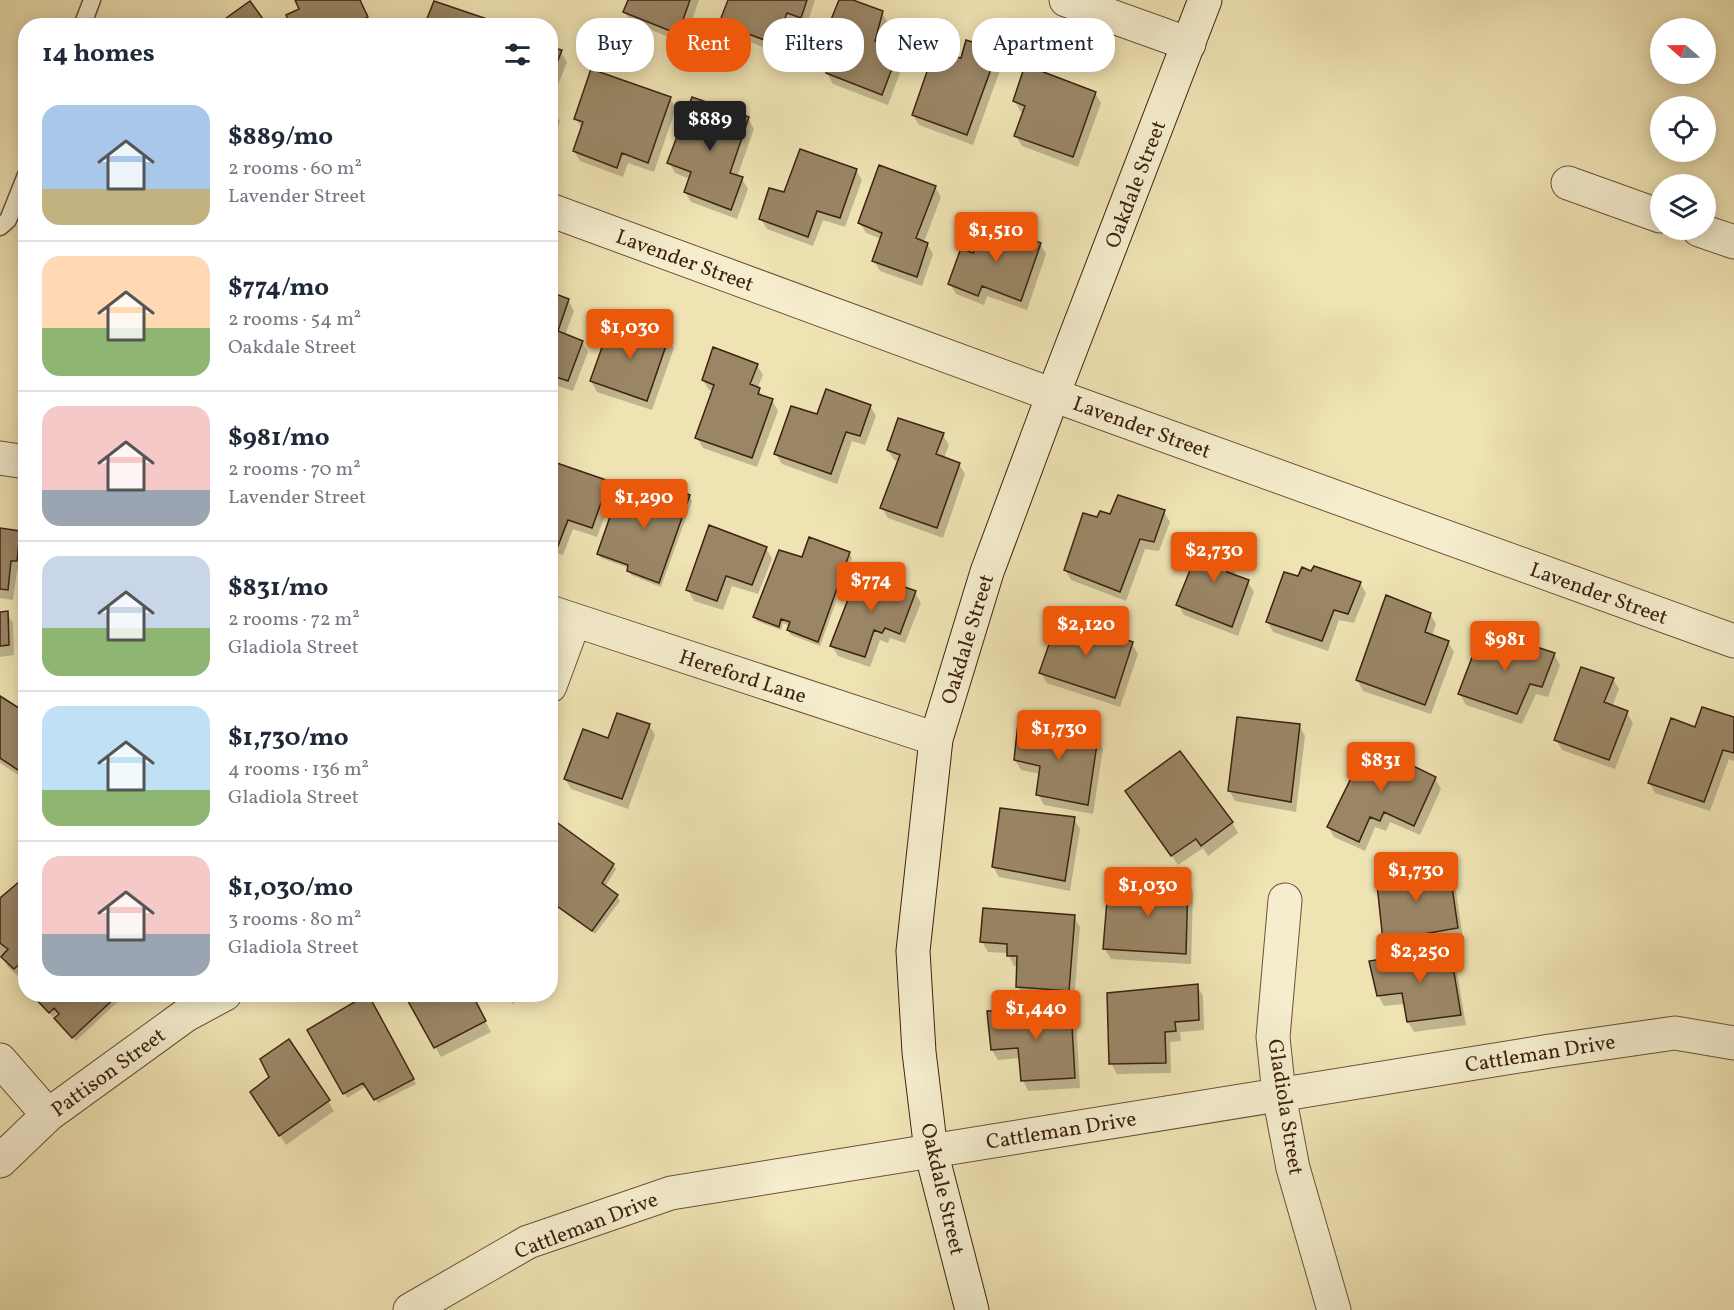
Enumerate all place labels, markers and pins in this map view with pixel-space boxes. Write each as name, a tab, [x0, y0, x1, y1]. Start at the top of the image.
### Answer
pin: $889	[674, 101, 746, 152]
pin: $1,510	[947, 212, 1045, 263]
pin: $1,030	[581, 309, 679, 360]
pin: $1,290	[595, 479, 693, 530]
pin: $2,730	[1165, 532, 1263, 583]
pin: $774	[835, 562, 907, 613]
pin: $2,120	[1037, 606, 1135, 657]
pin: $981	[1469, 621, 1541, 672]
pin: $1,730	[1010, 710, 1108, 761]
pin: $831	[1345, 742, 1417, 793]
pin: $1,730	[1367, 852, 1465, 903]
pin: $1,030	[1099, 867, 1197, 918]
pin: $2,250	[1371, 933, 1469, 984]
pin: $1,440	[987, 990, 1085, 1041]

